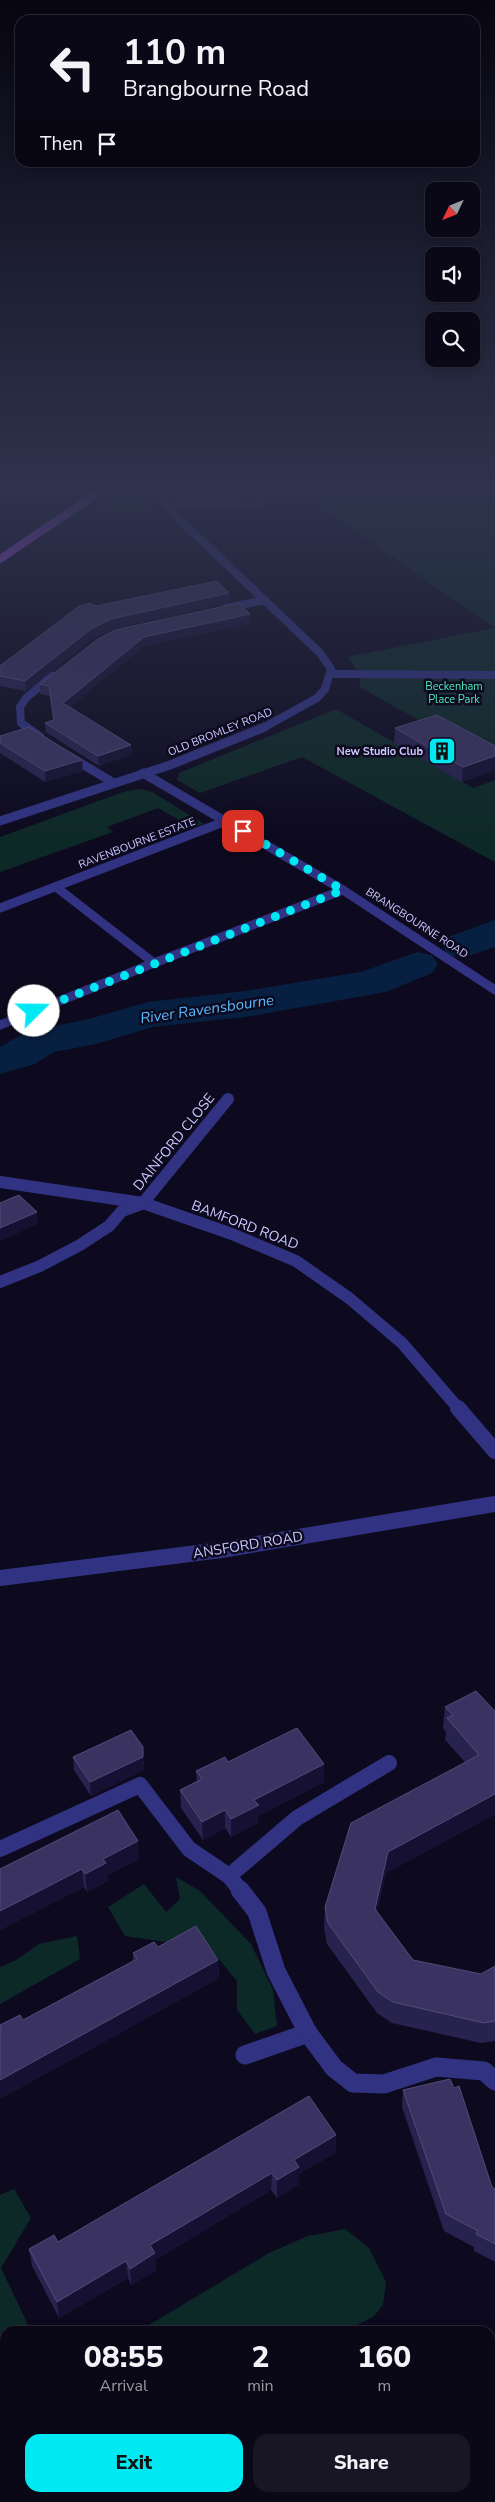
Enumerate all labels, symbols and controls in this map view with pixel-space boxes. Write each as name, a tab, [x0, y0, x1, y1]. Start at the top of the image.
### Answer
text: 110 m	[123, 29, 226, 76]
icon: left	[40, 35, 105, 100]
text: Brangbourne Road	[123, 74, 309, 104]
icon: arrive	[93, 130, 121, 158]
text: Then	[40, 131, 83, 157]
north arrow	[425, 182, 480, 238]
map controls	[425, 182, 480, 367]
button: sound	[425, 247, 480, 302]
button: search	[425, 312, 480, 367]
park label: Beckenham Place Park	[425, 679, 483, 707]
street label: OLD BROMLEY ROAD	[166, 704, 274, 760]
building icon: New Studio Club	[427, 736, 457, 766]
place label: New Studio Club	[336, 744, 423, 759]
pin	[222, 810, 264, 852]
street label: RAVENBOURNE ESTATE	[76, 814, 198, 872]
icon: arrive	[229, 817, 257, 845]
street label: BRANGBOURNE ROAD	[363, 884, 471, 962]
position arrow	[7, 984, 59, 1036]
water label: River Ravensbourne	[139, 990, 275, 1028]
street label: DAINFORD CLOSE	[129, 1089, 219, 1195]
street label: BAMFORD ROAD	[189, 1196, 301, 1254]
street label: ANSFORD ROAD	[192, 1527, 304, 1563]
text: 08:55	[84, 2337, 163, 2378]
text: 2	[251, 2337, 269, 2378]
text: 160	[357, 2337, 411, 2378]
text: Arrival	[100, 2375, 148, 2397]
text: min	[247, 2375, 274, 2397]
text: m	[377, 2375, 391, 2397]
button: Exit	[25, 2434, 243, 2492]
button: Share	[253, 2434, 470, 2492]

